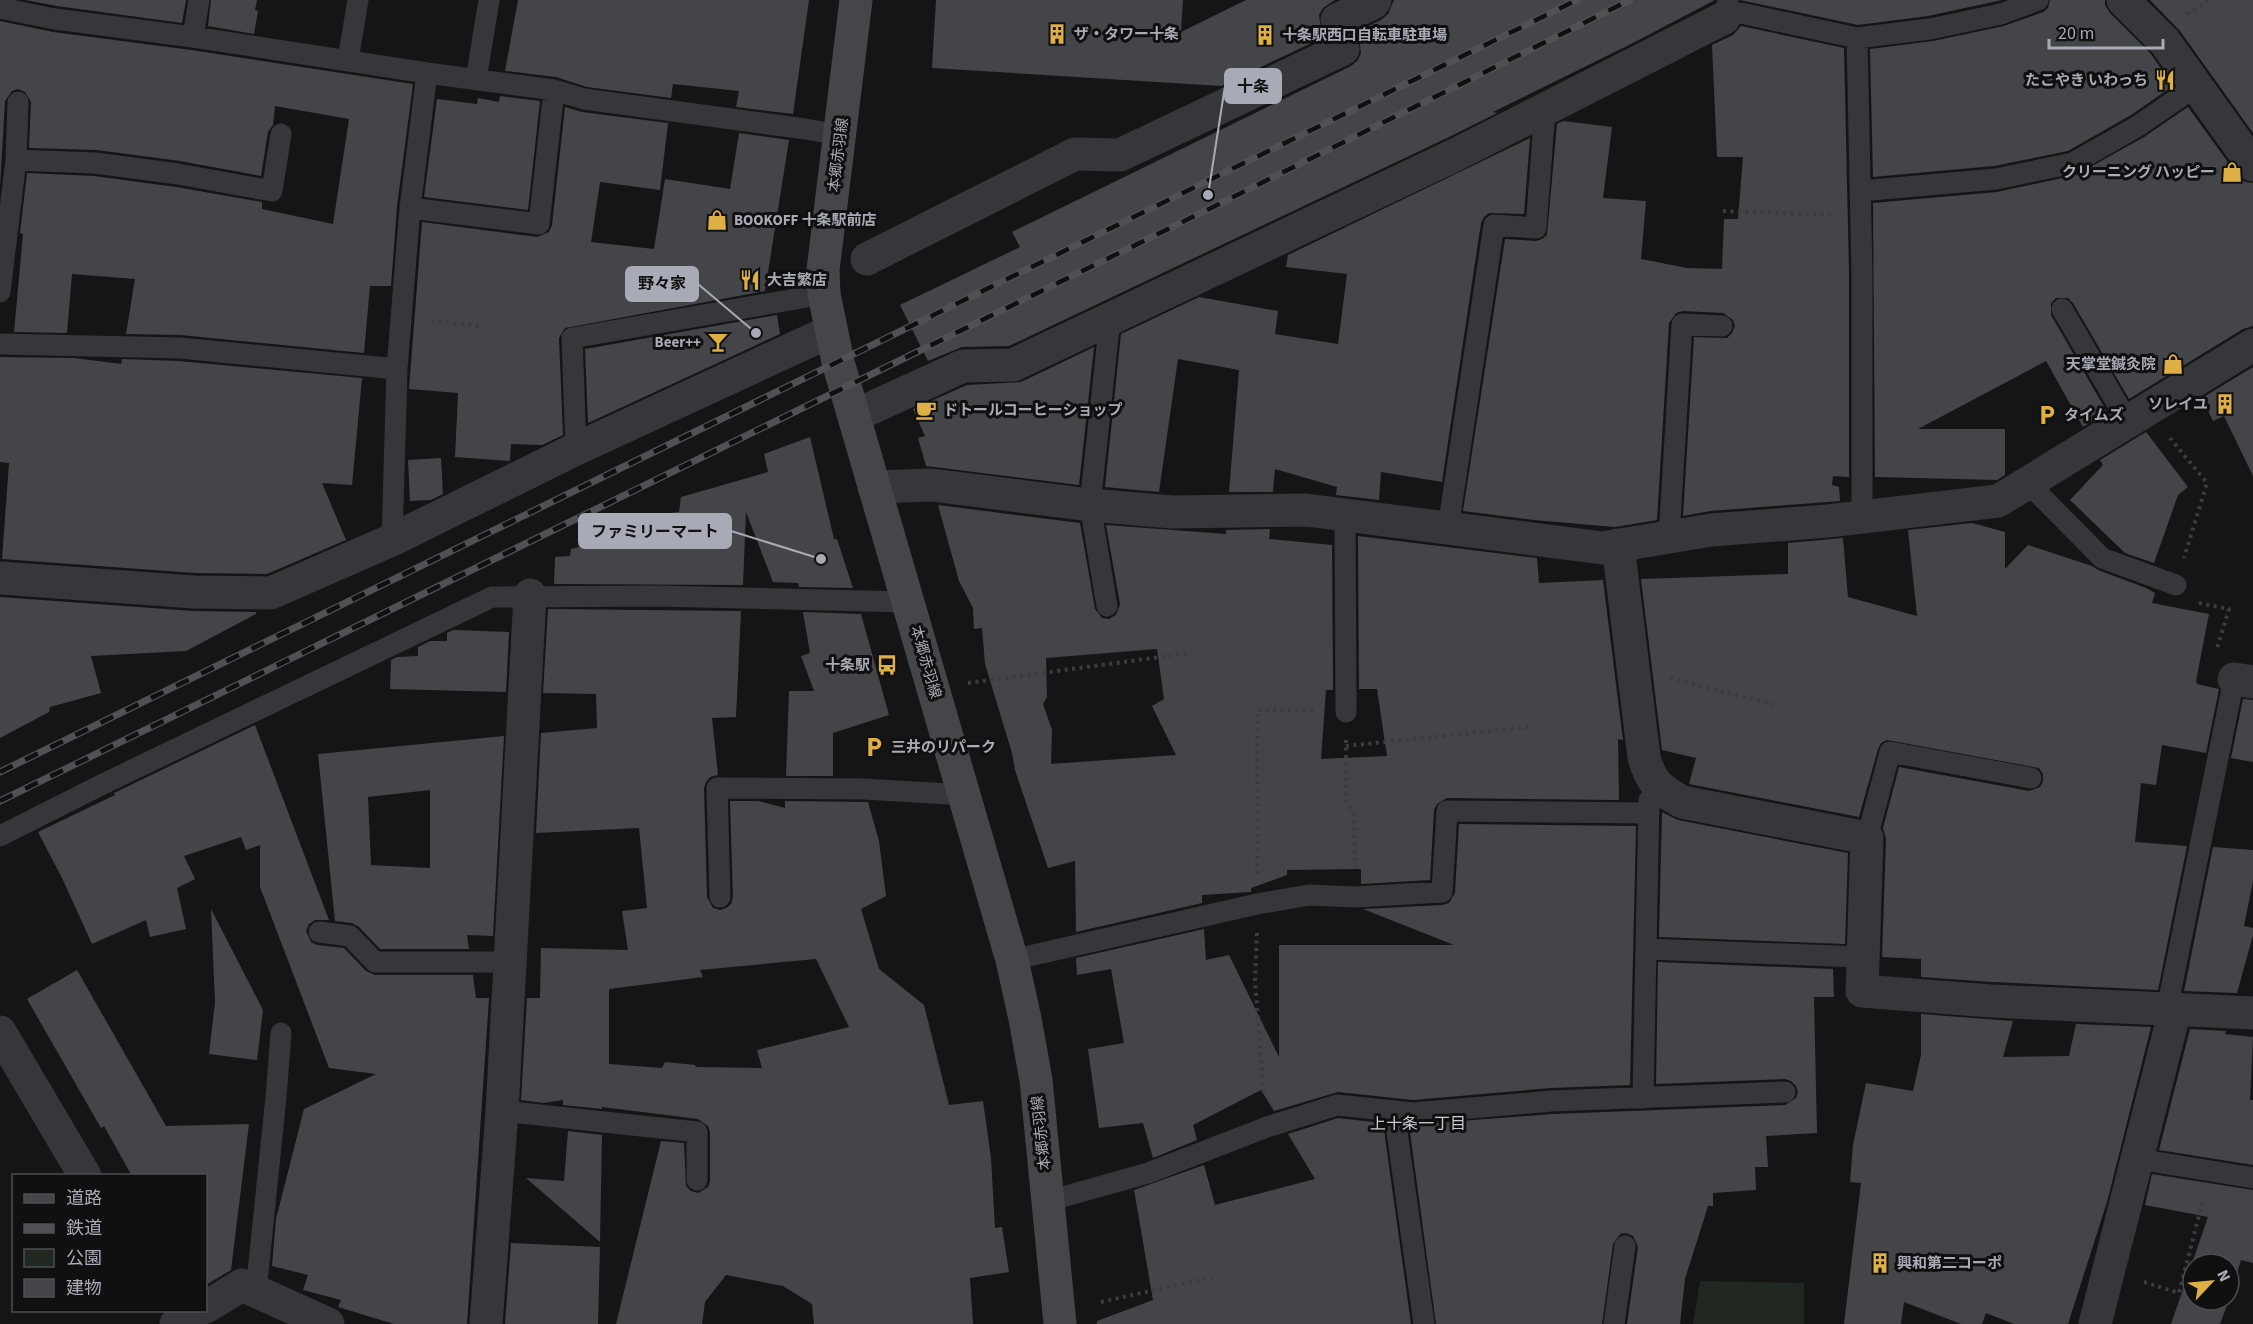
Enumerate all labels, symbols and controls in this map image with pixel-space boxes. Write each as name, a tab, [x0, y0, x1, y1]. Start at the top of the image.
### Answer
scale bar	[2049, 12, 2163, 50]
text: 20 m	[2058, 21, 2094, 46]
building icon: ザ・タワー十条	[1045, 22, 1069, 46]
building icon: 十条駅西口自転車駐車場	[1253, 23, 1277, 47]
place label: ザ・タワー十条	[1074, 24, 1179, 45]
place label: 十条駅西口自転車駐車場	[1282, 25, 1447, 46]
restaurant icon: たこやき いわっち	[2153, 68, 2177, 92]
callout: 十条	[1225, 69, 1281, 103]
place label: たこやき いわっち	[2025, 70, 2148, 91]
text: 十条	[1237, 76, 1269, 98]
street label: 本郷赤羽線	[824, 117, 853, 194]
shop icon: クリーニング ハッピー	[2220, 160, 2244, 184]
place label: クリーニング ハッピー	[2062, 162, 2215, 183]
shop icon: BOOKOFF 十条駅前店	[705, 208, 729, 232]
place label: BOOKOFF 十条駅前店	[734, 210, 876, 231]
callout: 野々家	[626, 267, 698, 301]
restaurant icon: 大吉繁店	[738, 268, 762, 292]
place label: 大吉繁店	[767, 270, 827, 291]
text: 野々家	[638, 273, 686, 295]
bar icon: Beer++	[706, 330, 730, 354]
place label: Beer++	[655, 332, 701, 353]
shop icon: 天掌堂鍼灸院	[2161, 352, 2185, 376]
place label: 天掌堂鍼灸院	[2066, 354, 2156, 375]
building icon: ソレイユ	[2213, 392, 2237, 416]
place label: ソレイユ	[2148, 394, 2208, 415]
cafe icon: ドトールコーヒーショップ	[914, 398, 938, 422]
place label: ドトールコーヒーショップ	[943, 400, 1122, 421]
parking icon: タイムズ	[2035, 403, 2059, 427]
place label: タイムズ	[2064, 405, 2124, 426]
callout: ファミリーマート	[579, 514, 731, 548]
text: ファミリーマート	[591, 521, 719, 543]
street label: 本郷赤羽線	[905, 623, 946, 701]
bus stop icon: 十条駅	[875, 653, 899, 677]
place label: 十条駅	[825, 655, 870, 676]
parking icon: 三井のリパーク	[862, 735, 886, 759]
place label: 三井のリパーク	[891, 737, 996, 758]
street label: 本郷赤羽線	[1027, 1095, 1056, 1171]
district label: 上十条一丁目	[1370, 1113, 1466, 1135]
legend	[12, 1174, 207, 1312]
text: 道路	[66, 1186, 102, 1211]
text: 鉄道	[66, 1216, 102, 1241]
text: 公園	[66, 1246, 102, 1271]
building icon: 興和第二コーポ	[1868, 1251, 1892, 1275]
north arrow	[2181, 1252, 2241, 1312]
place label: 興和第二コーポ	[1897, 1253, 2002, 1274]
text: N	[2211, 1266, 2236, 1285]
text: 建物	[66, 1276, 102, 1301]

